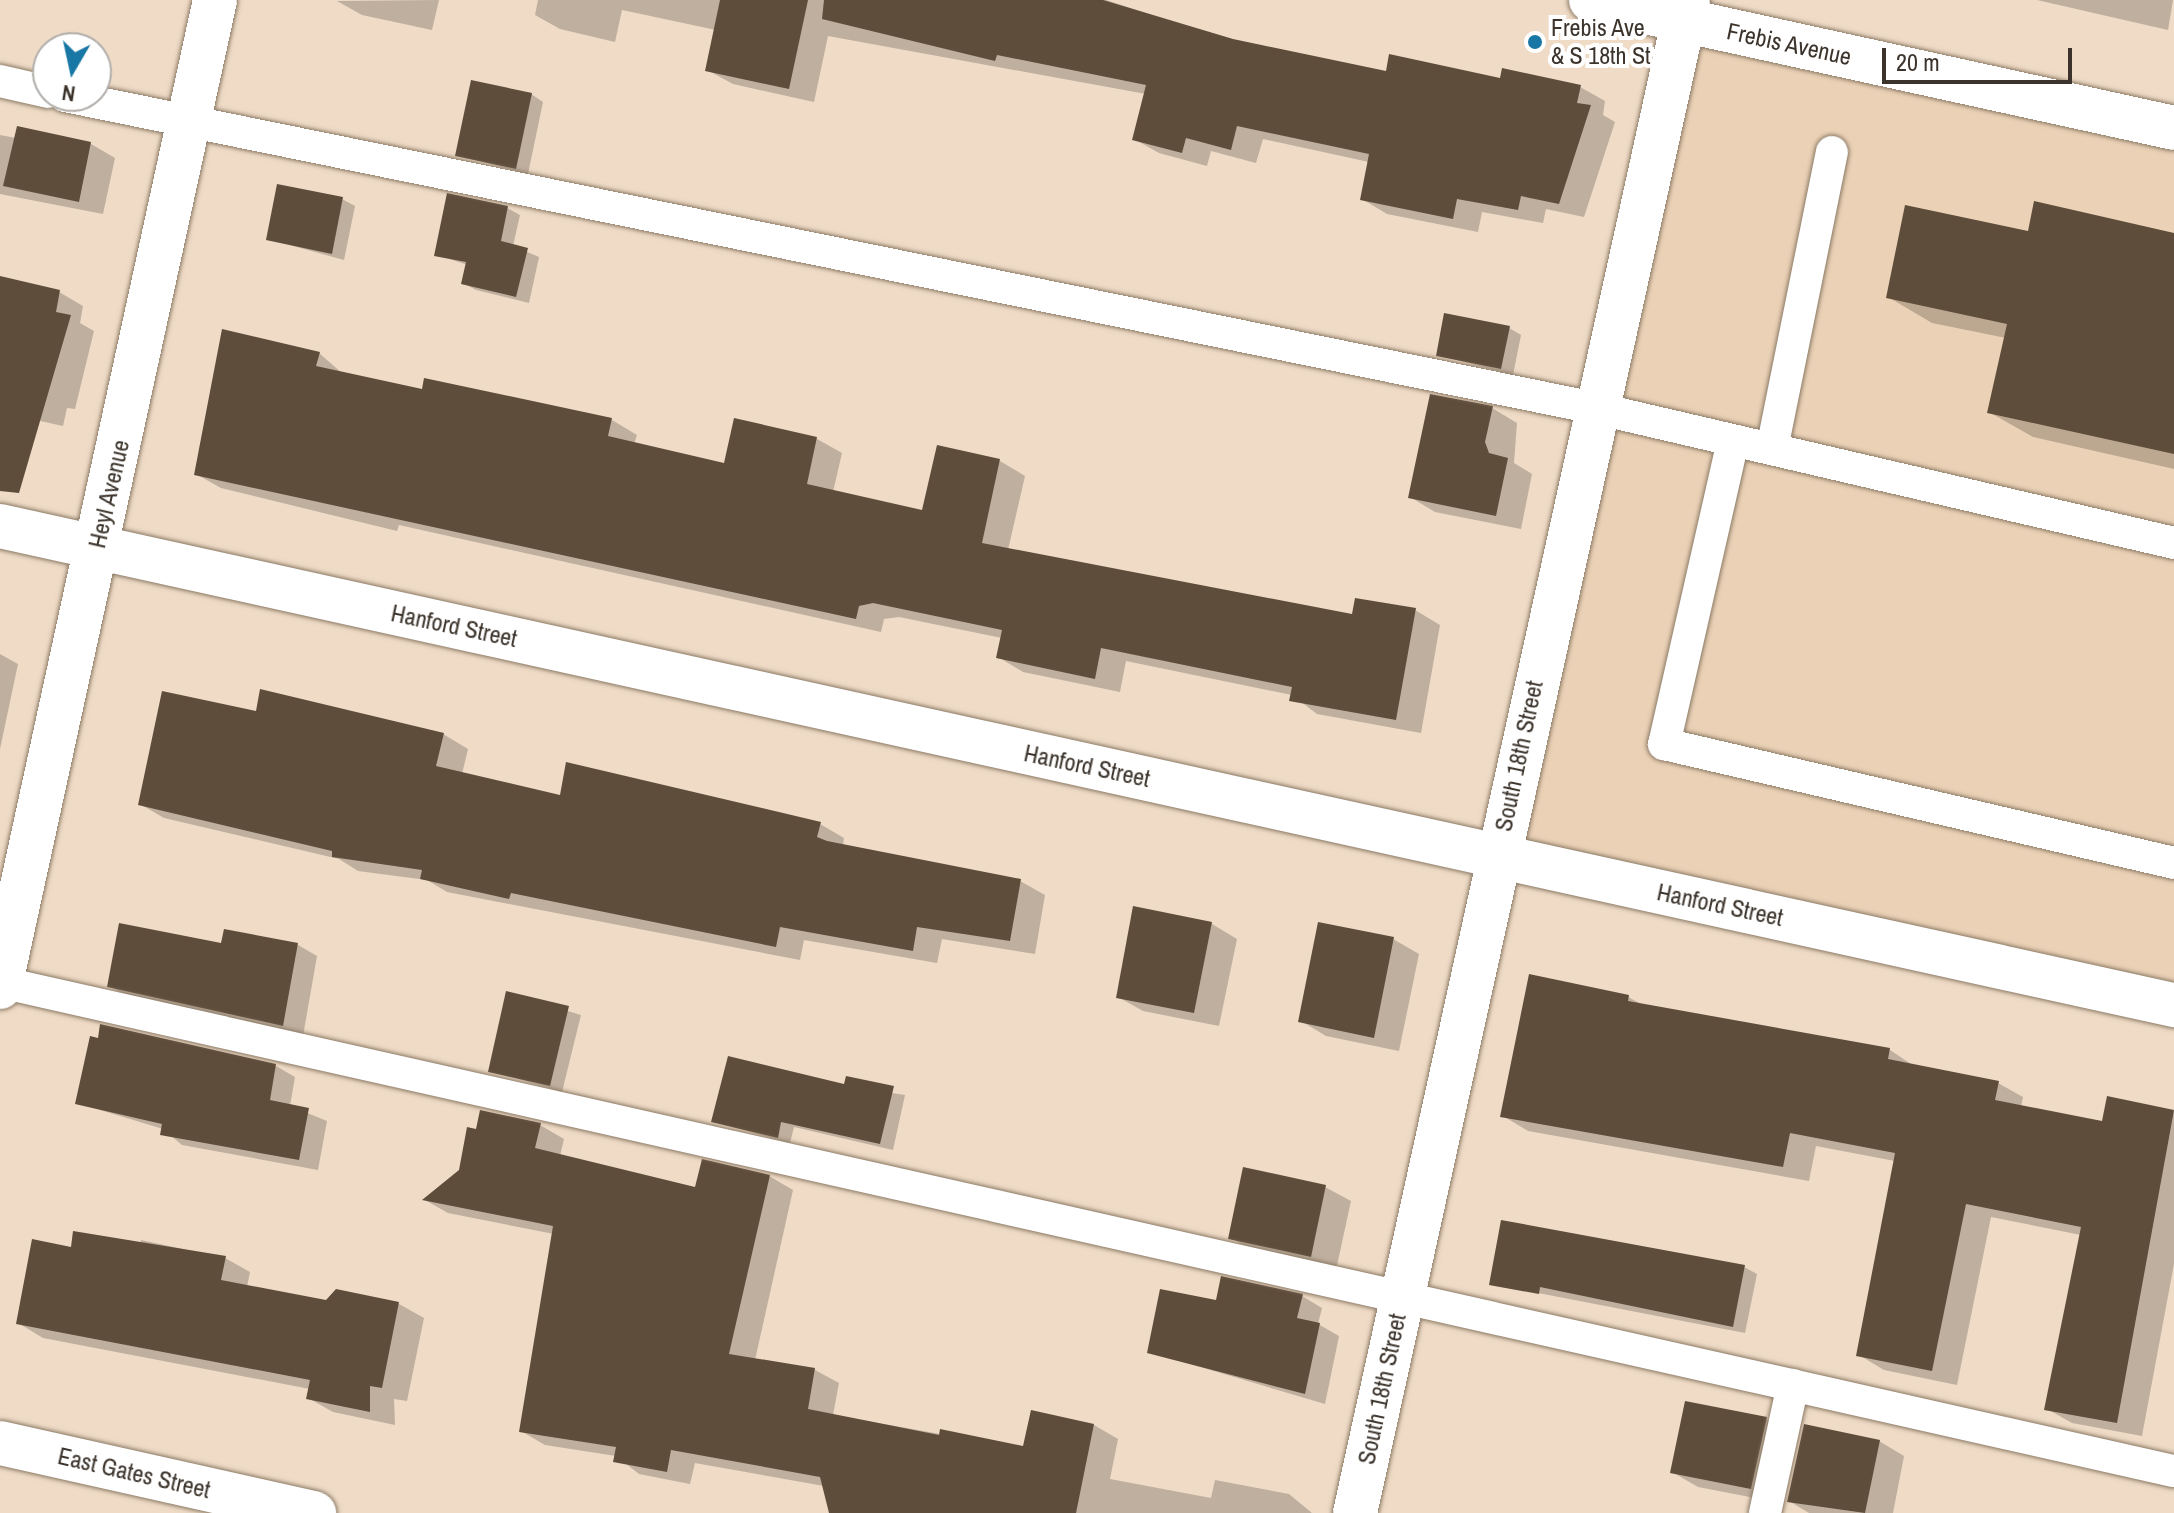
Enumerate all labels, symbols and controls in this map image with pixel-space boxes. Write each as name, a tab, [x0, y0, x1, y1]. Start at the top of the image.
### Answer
place label: Frebis Ave & S 18th St	[1551, 14, 1651, 70]
street label: Frebis Avenue	[1724, 17, 1854, 71]
north arrow	[32, 32, 112, 112]
scale bar	[1886, 32, 2076, 82]
marker: Frebis Ave & S 18th St	[1526, 33, 1544, 51]
text: 20 m	[1896, 46, 1940, 78]
text: N	[60, 78, 77, 110]
street label: Heyl Avenue	[82, 437, 136, 551]
street label: Hanford Street	[388, 599, 520, 653]
street label: South 18th Street	[1489, 678, 1549, 834]
street label: Hanford Street	[1021, 739, 1153, 793]
street label: Hanford Street	[1654, 878, 1786, 932]
street label: South 18th Street	[1352, 1311, 1412, 1467]
street label: East Gates Street	[55, 1441, 213, 1505]

